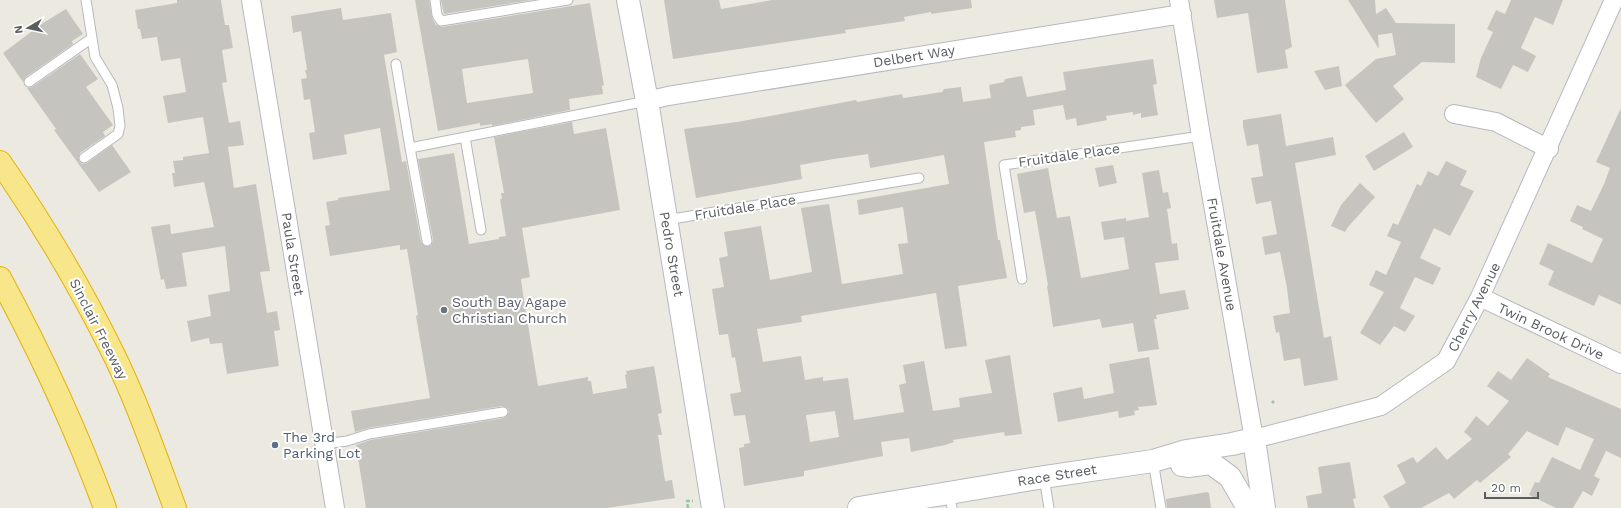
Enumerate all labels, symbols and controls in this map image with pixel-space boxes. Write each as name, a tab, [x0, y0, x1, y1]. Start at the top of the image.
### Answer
north arrow	[8, 8, 48, 48]
text: N	[12, 24, 26, 35]
street label: Delbert Way	[872, 42, 957, 70]
street label: Fruitdale Place	[1017, 140, 1121, 170]
street label: Fruitdale Place	[693, 191, 797, 223]
street label: Fruitdale Avenue	[1204, 196, 1240, 312]
street label: Pedro Street	[657, 210, 687, 298]
street label: Paula Street	[279, 211, 307, 297]
street label: Cherry Avenue	[1445, 260, 1503, 354]
street label: Sinclair Freeway	[67, 276, 132, 383]
place label: South Bay Agape Christian Church	[452, 294, 567, 326]
street label: Twin Brook Drive	[1495, 299, 1607, 363]
marker: South Bay Agape Christian Church	[439, 305, 449, 315]
place label: The 3rd Parking Lot	[283, 429, 360, 461]
marker: The 3rd Parking Lot	[270, 440, 280, 450]
street label: Race Street	[1016, 461, 1098, 489]
scale bar	[1485, 474, 1538, 500]
text: 20 m	[1491, 481, 1521, 495]

